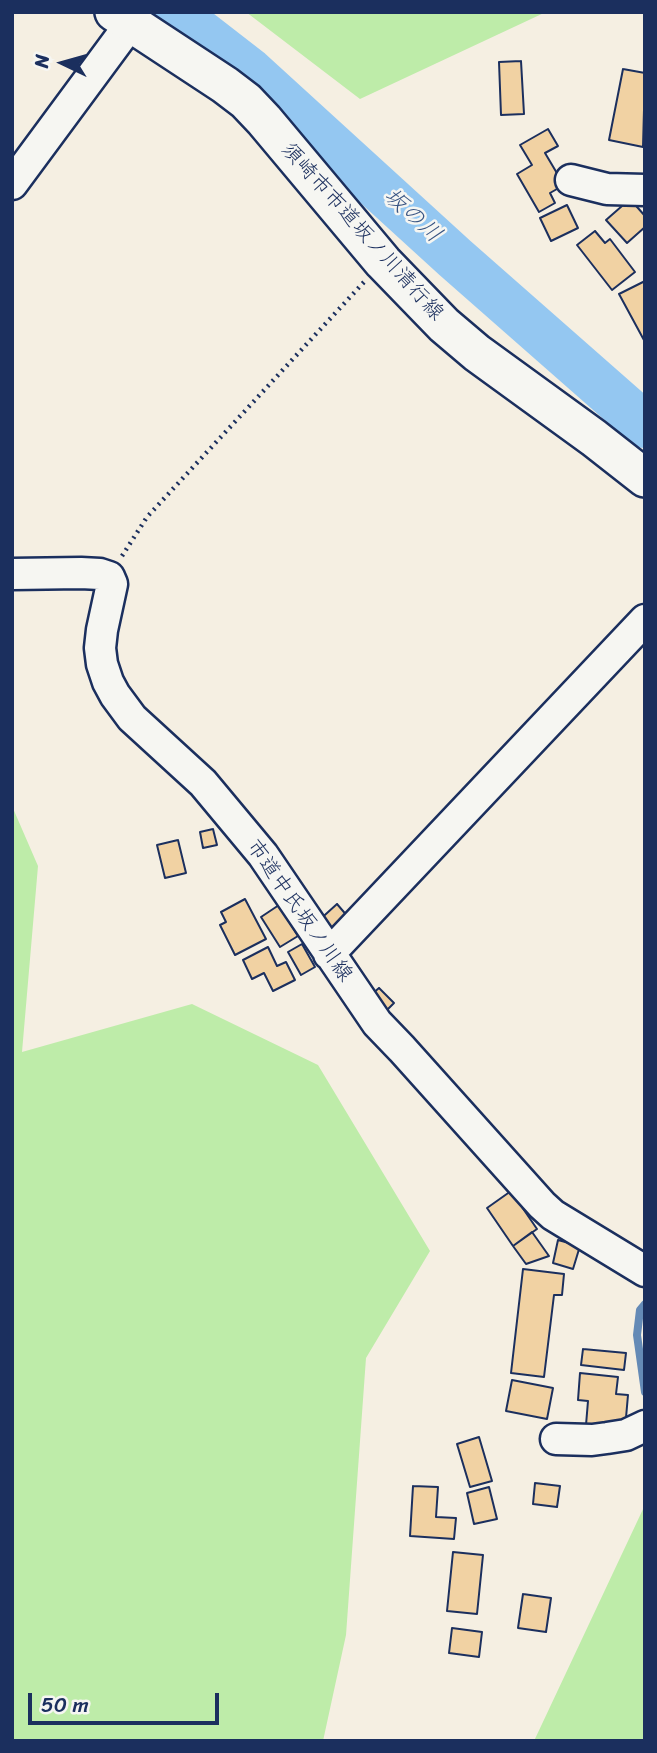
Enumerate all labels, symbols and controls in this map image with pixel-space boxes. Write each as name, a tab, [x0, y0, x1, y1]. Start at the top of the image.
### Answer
north arrow	[28, 28, 98, 98]
text: N	[25, 53, 59, 69]
street label: 須崎市市道坂ノ川清行線	[275, 138, 449, 326]
water label: 坂の川	[377, 183, 447, 249]
street label: 市道中氏坂ノ川線	[240, 835, 358, 987]
scale bar	[32, 1680, 222, 1724]
text: 50 m	[41, 1686, 89, 1724]

